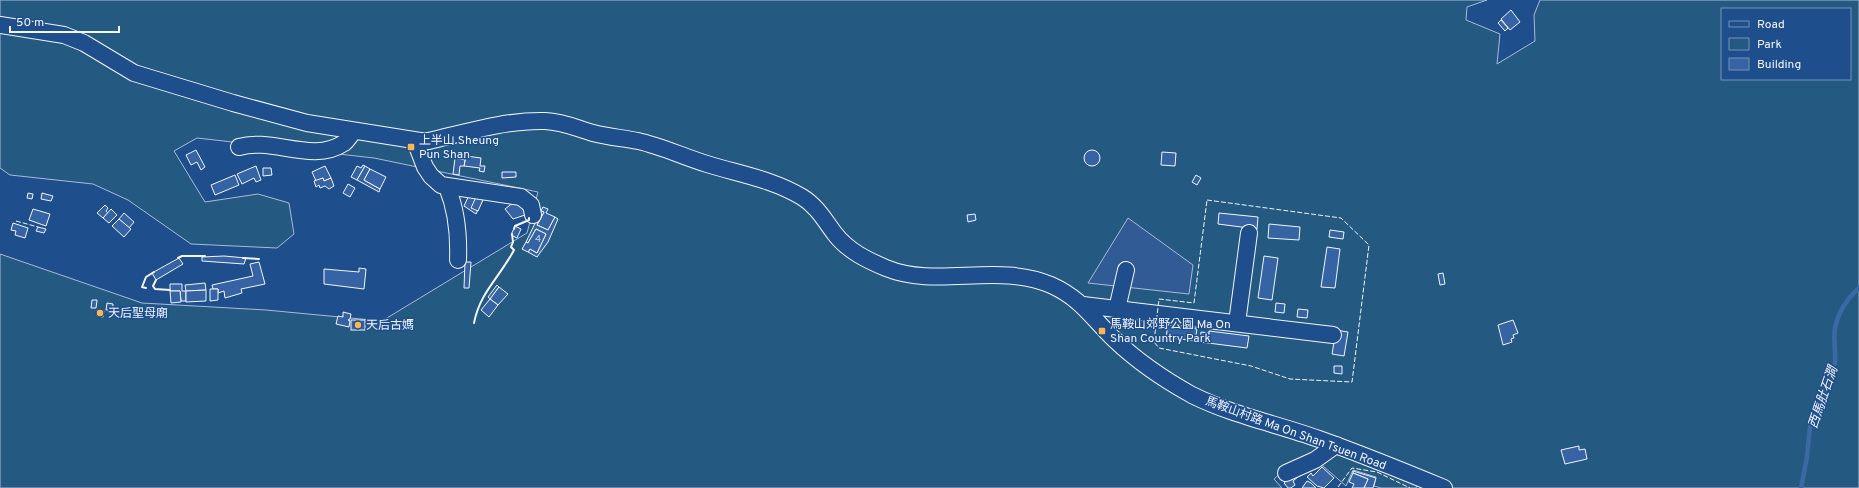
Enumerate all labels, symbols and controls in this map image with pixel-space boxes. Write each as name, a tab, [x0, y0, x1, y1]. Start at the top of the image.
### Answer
scale bar	[10, 8, 119, 34]
legend	[1721, 8, 1851, 80]
text: 50 m	[16, 15, 44, 31]
text: Road	[1757, 17, 1785, 33]
text: Park	[1757, 37, 1782, 53]
text: Building	[1757, 57, 1801, 73]
place label: 上半山 Sheung Pun Shan	[419, 133, 499, 163]
marker: 上半山 Sheung Pun Shan	[406, 142, 416, 152]
house number: 4	[535, 233, 541, 246]
place label: 天后聖母廟	[108, 306, 168, 322]
marker: 天后聖母廟	[95, 308, 105, 318]
place label: 馬鞍山郊野公園 Ma On Shan Country Park	[1110, 317, 1231, 347]
place label: 天后古媽	[366, 318, 414, 334]
marker: 天后古媽	[353, 320, 363, 330]
marker: 馬鞍山郊野公園 Ma On Shan Country Park	[1097, 326, 1107, 336]
water label: 西馬肚石澗	[1806, 362, 1843, 431]
street label: 馬鞍山村路 Ma On Shan Tsuen Road	[1203, 394, 1388, 474]

